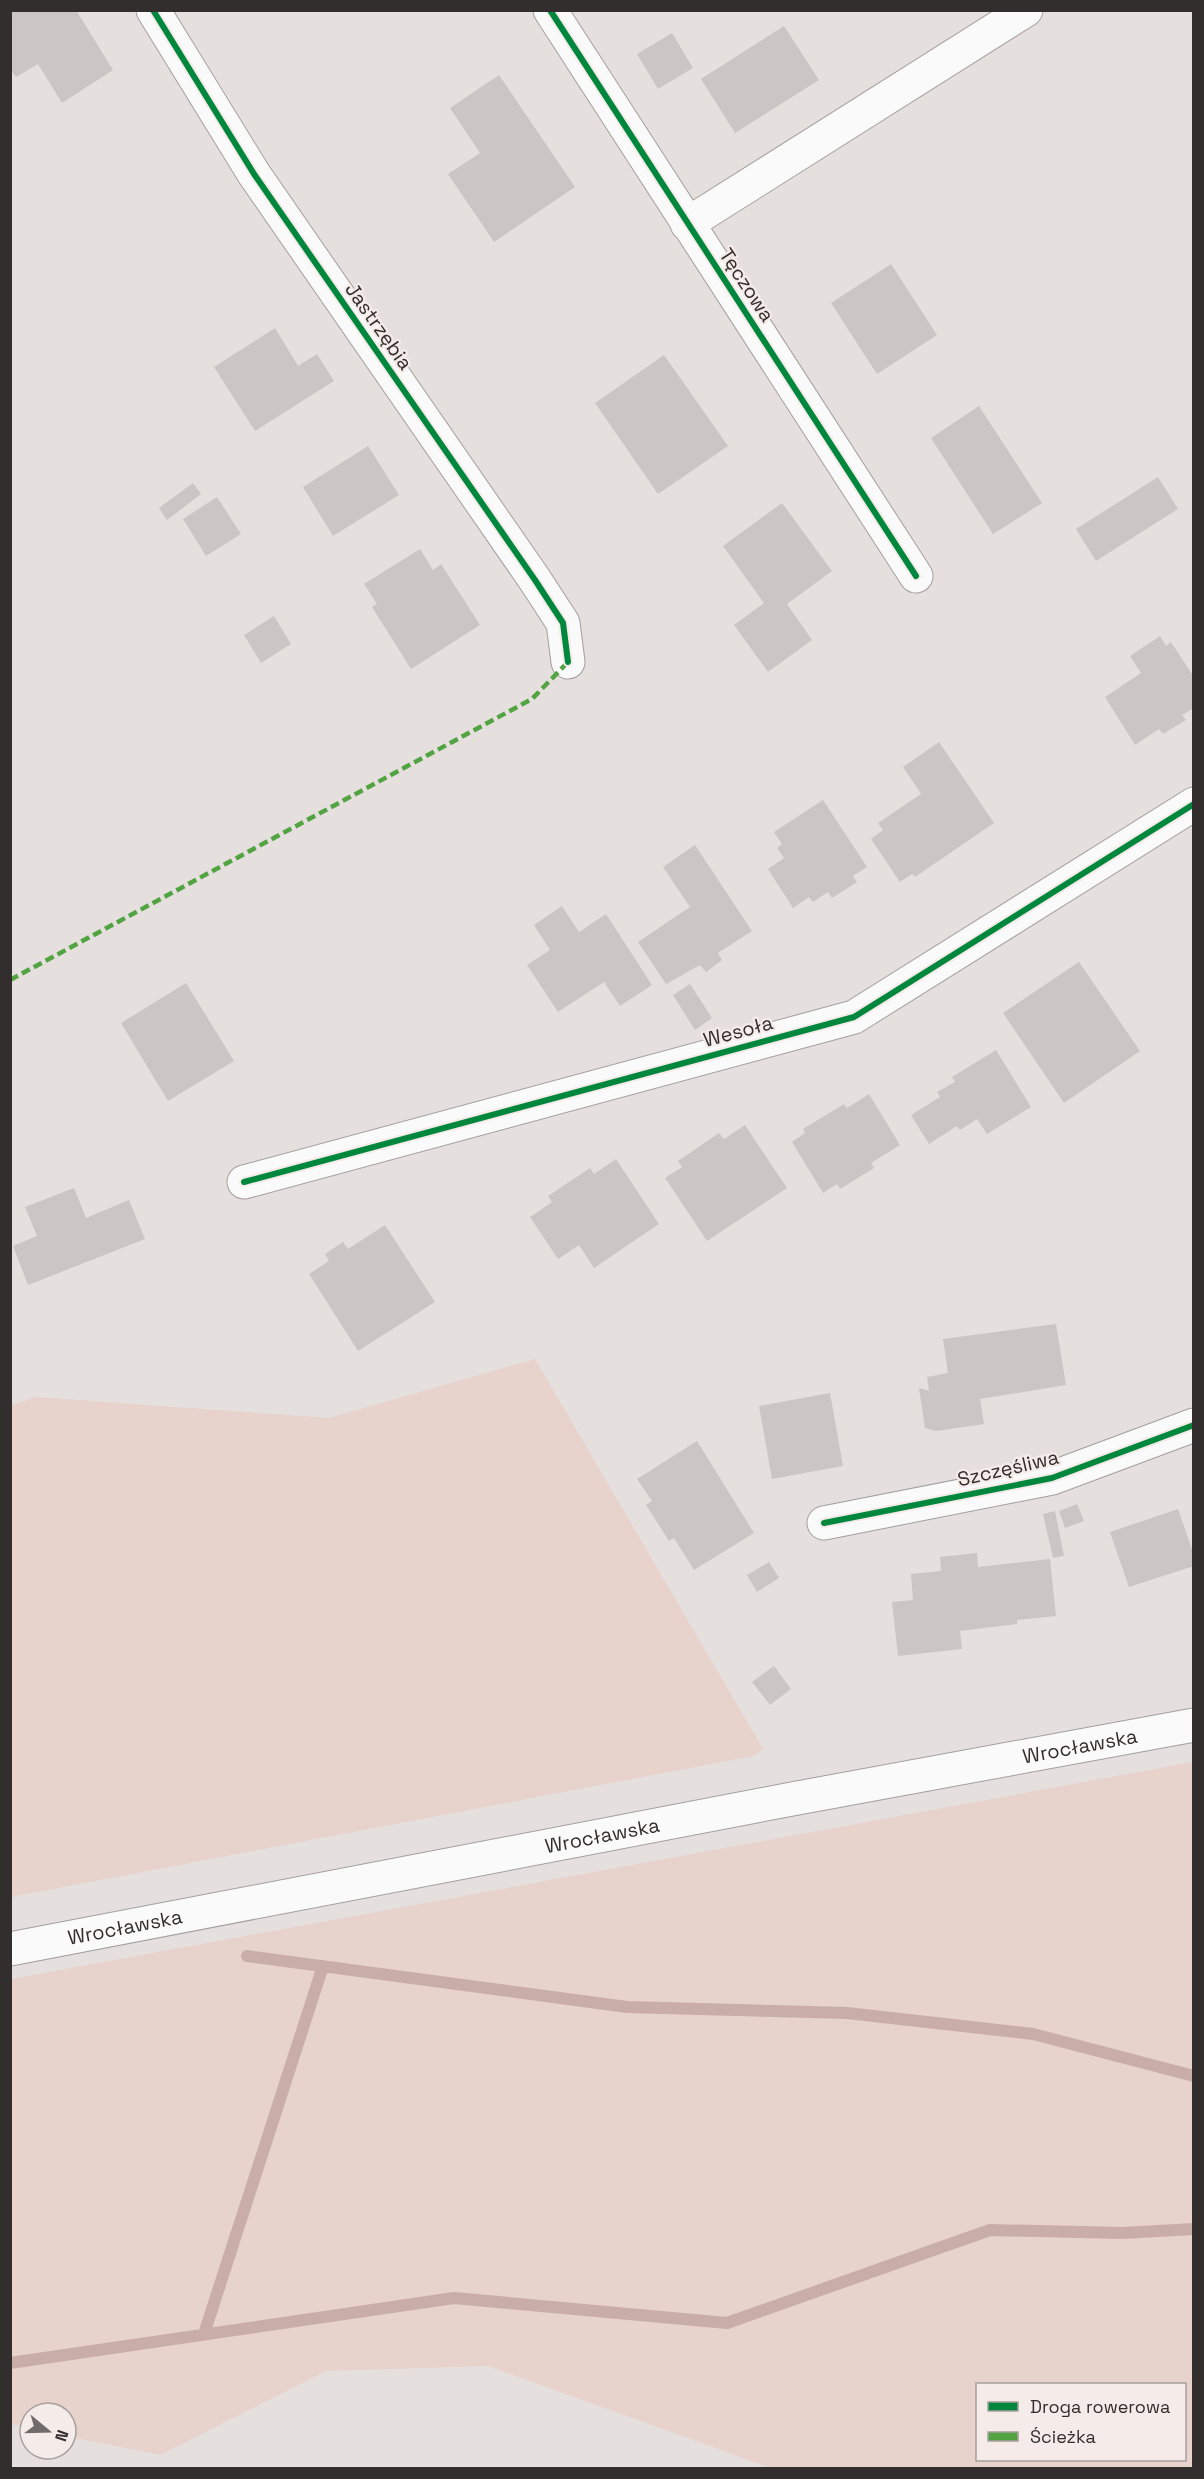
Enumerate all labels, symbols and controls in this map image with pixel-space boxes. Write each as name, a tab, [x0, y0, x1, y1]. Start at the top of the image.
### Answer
street label: Tęczowa	[714, 243, 780, 327]
street label: Jastrzębia	[339, 277, 419, 375]
street label: Wesoła	[700, 1009, 776, 1053]
street label: Szczęśliwa	[955, 1444, 1061, 1492]
street label: Wrocławska	[1020, 1723, 1139, 1769]
street label: Wrocławska	[543, 1812, 662, 1859]
street label: Wrocławska	[65, 1903, 184, 1951]
legend	[976, 2383, 1186, 2461]
text: Droga rowerowa	[1030, 2395, 1170, 2418]
north arrow	[18, 2401, 78, 2461]
text: Ścieżka	[1030, 2425, 1096, 2448]
text: N	[50, 2427, 73, 2444]

